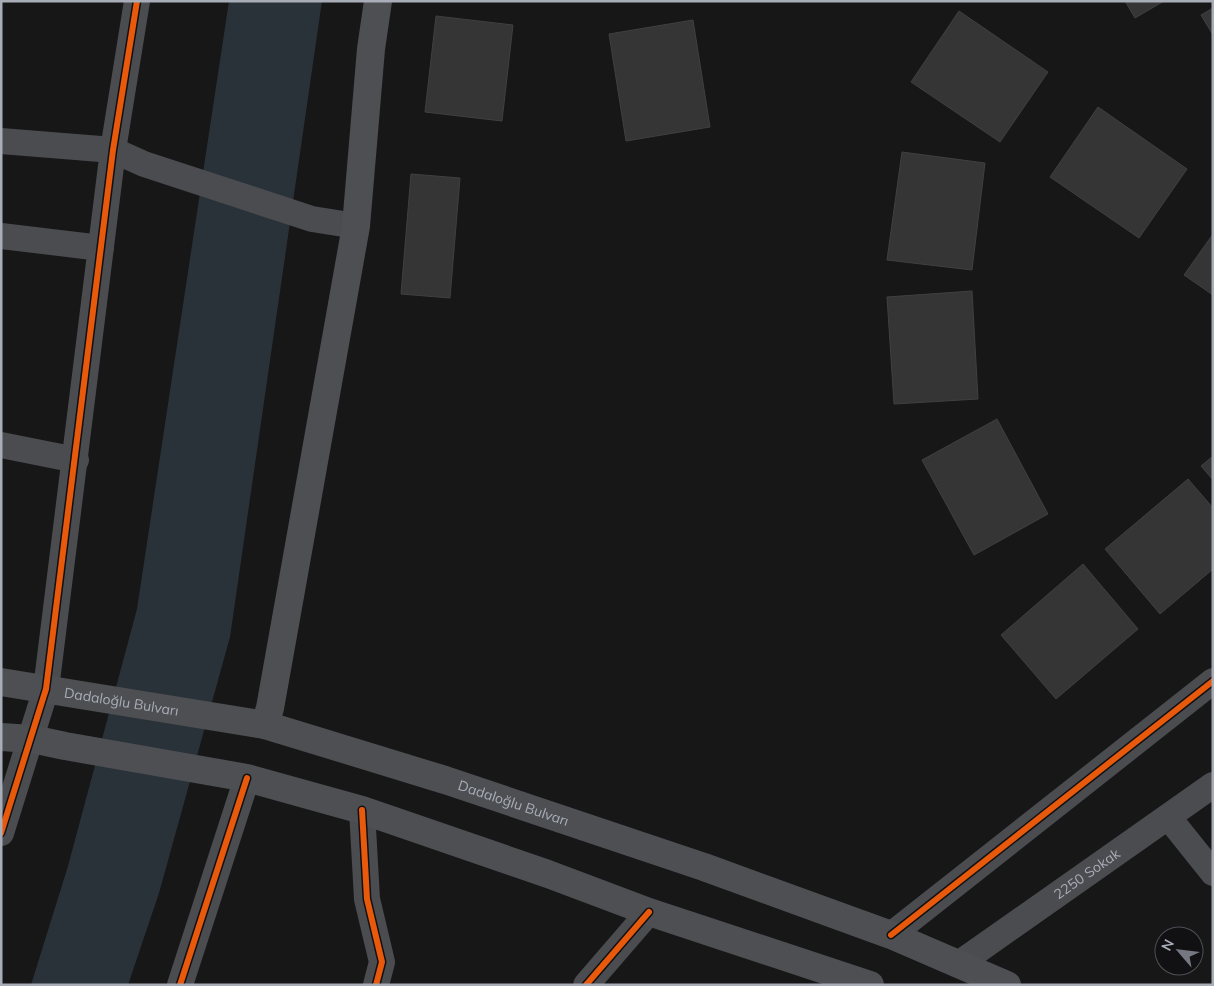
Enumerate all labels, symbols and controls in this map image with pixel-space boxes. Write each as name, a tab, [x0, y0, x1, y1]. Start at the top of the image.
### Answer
street label: Dadaloğlu Bulvarı	[63, 683, 180, 720]
street label: Dadaloğlu Bulvarı	[456, 776, 571, 830]
street label: 2250 Sokak	[1050, 844, 1124, 903]
north arrow	[1154, 926, 1204, 976]
text: N	[1157, 936, 1178, 954]

